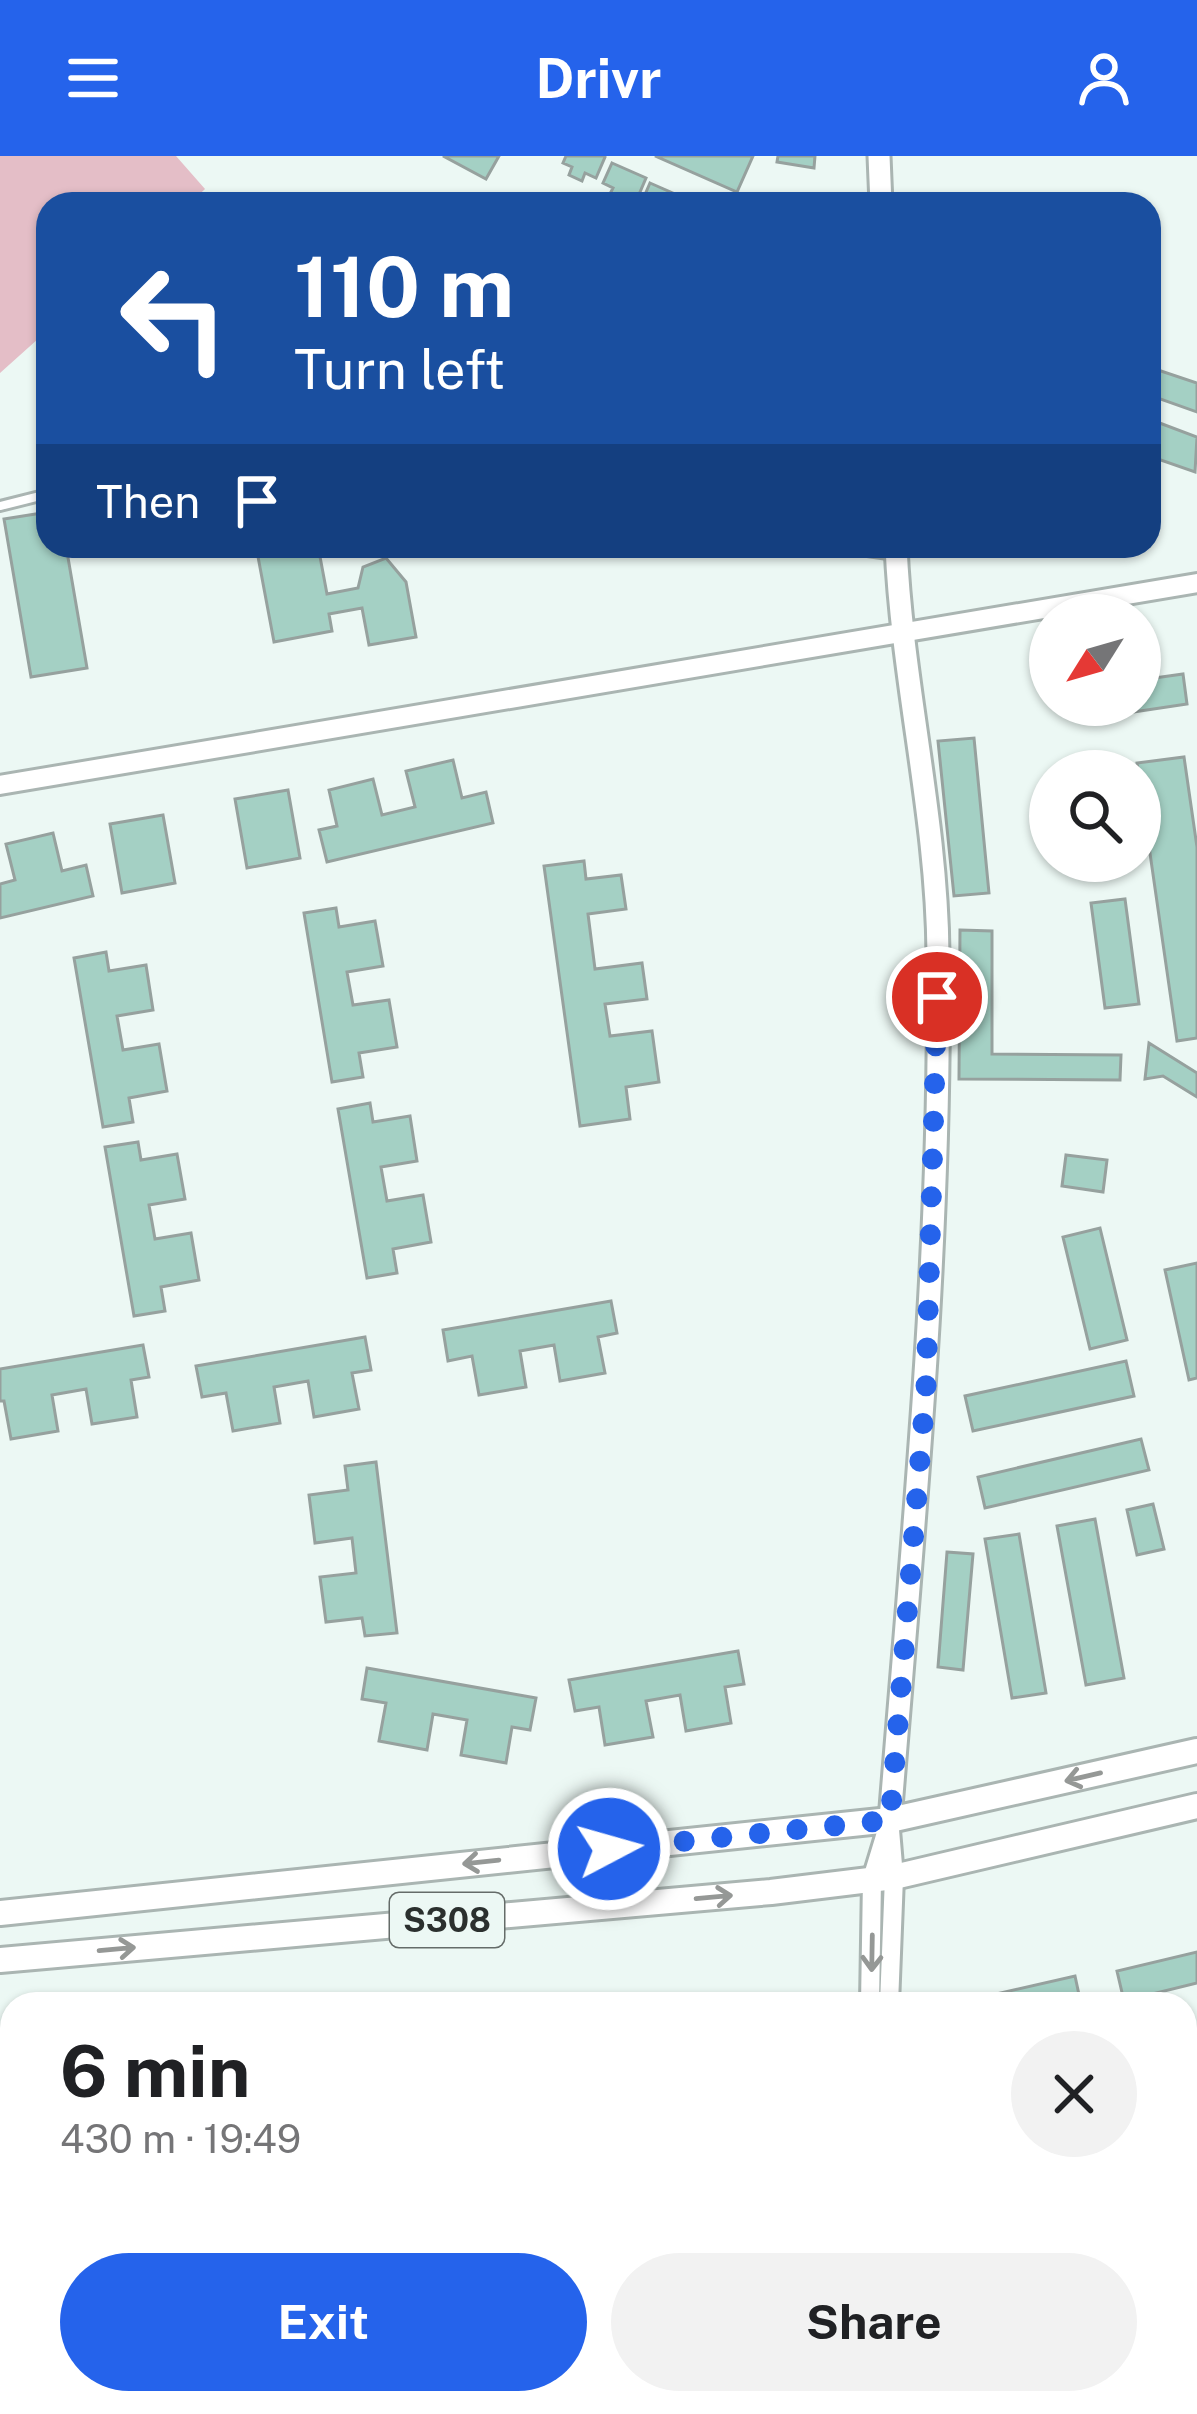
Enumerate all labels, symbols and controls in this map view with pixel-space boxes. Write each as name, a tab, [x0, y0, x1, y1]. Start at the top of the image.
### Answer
icon: menu	[60, 45, 126, 111]
icon: person	[1071, 45, 1137, 111]
text: Drivr	[536, 47, 661, 110]
text: 110 m	[294, 237, 514, 336]
icon: left	[96, 240, 252, 396]
text: Turn left	[294, 338, 505, 401]
icon: arrive	[224, 468, 290, 534]
text: Then	[96, 475, 200, 528]
north arrow	[1029, 594, 1161, 726]
map controls	[1029, 594, 1161, 882]
button: search	[1029, 750, 1161, 882]
pin	[886, 946, 988, 1048]
icon: arrive	[904, 964, 970, 1030]
one-way arrow	[1064, 1766, 1102, 1789]
position arrow	[546, 1786, 672, 1912]
one-way arrow	[462, 1852, 501, 1874]
one-way arrow	[694, 1885, 733, 1908]
road number: S308	[390, 1893, 504, 1947]
one-way arrow	[860, 1933, 883, 1972]
one-way arrow	[96, 1938, 135, 1961]
text: 6 min	[60, 2029, 250, 2113]
button: close	[1011, 2031, 1137, 2157]
text: 430 m · 19:49	[60, 2116, 301, 2162]
button: Exit	[60, 2253, 587, 2391]
button: Share	[611, 2253, 1137, 2391]

